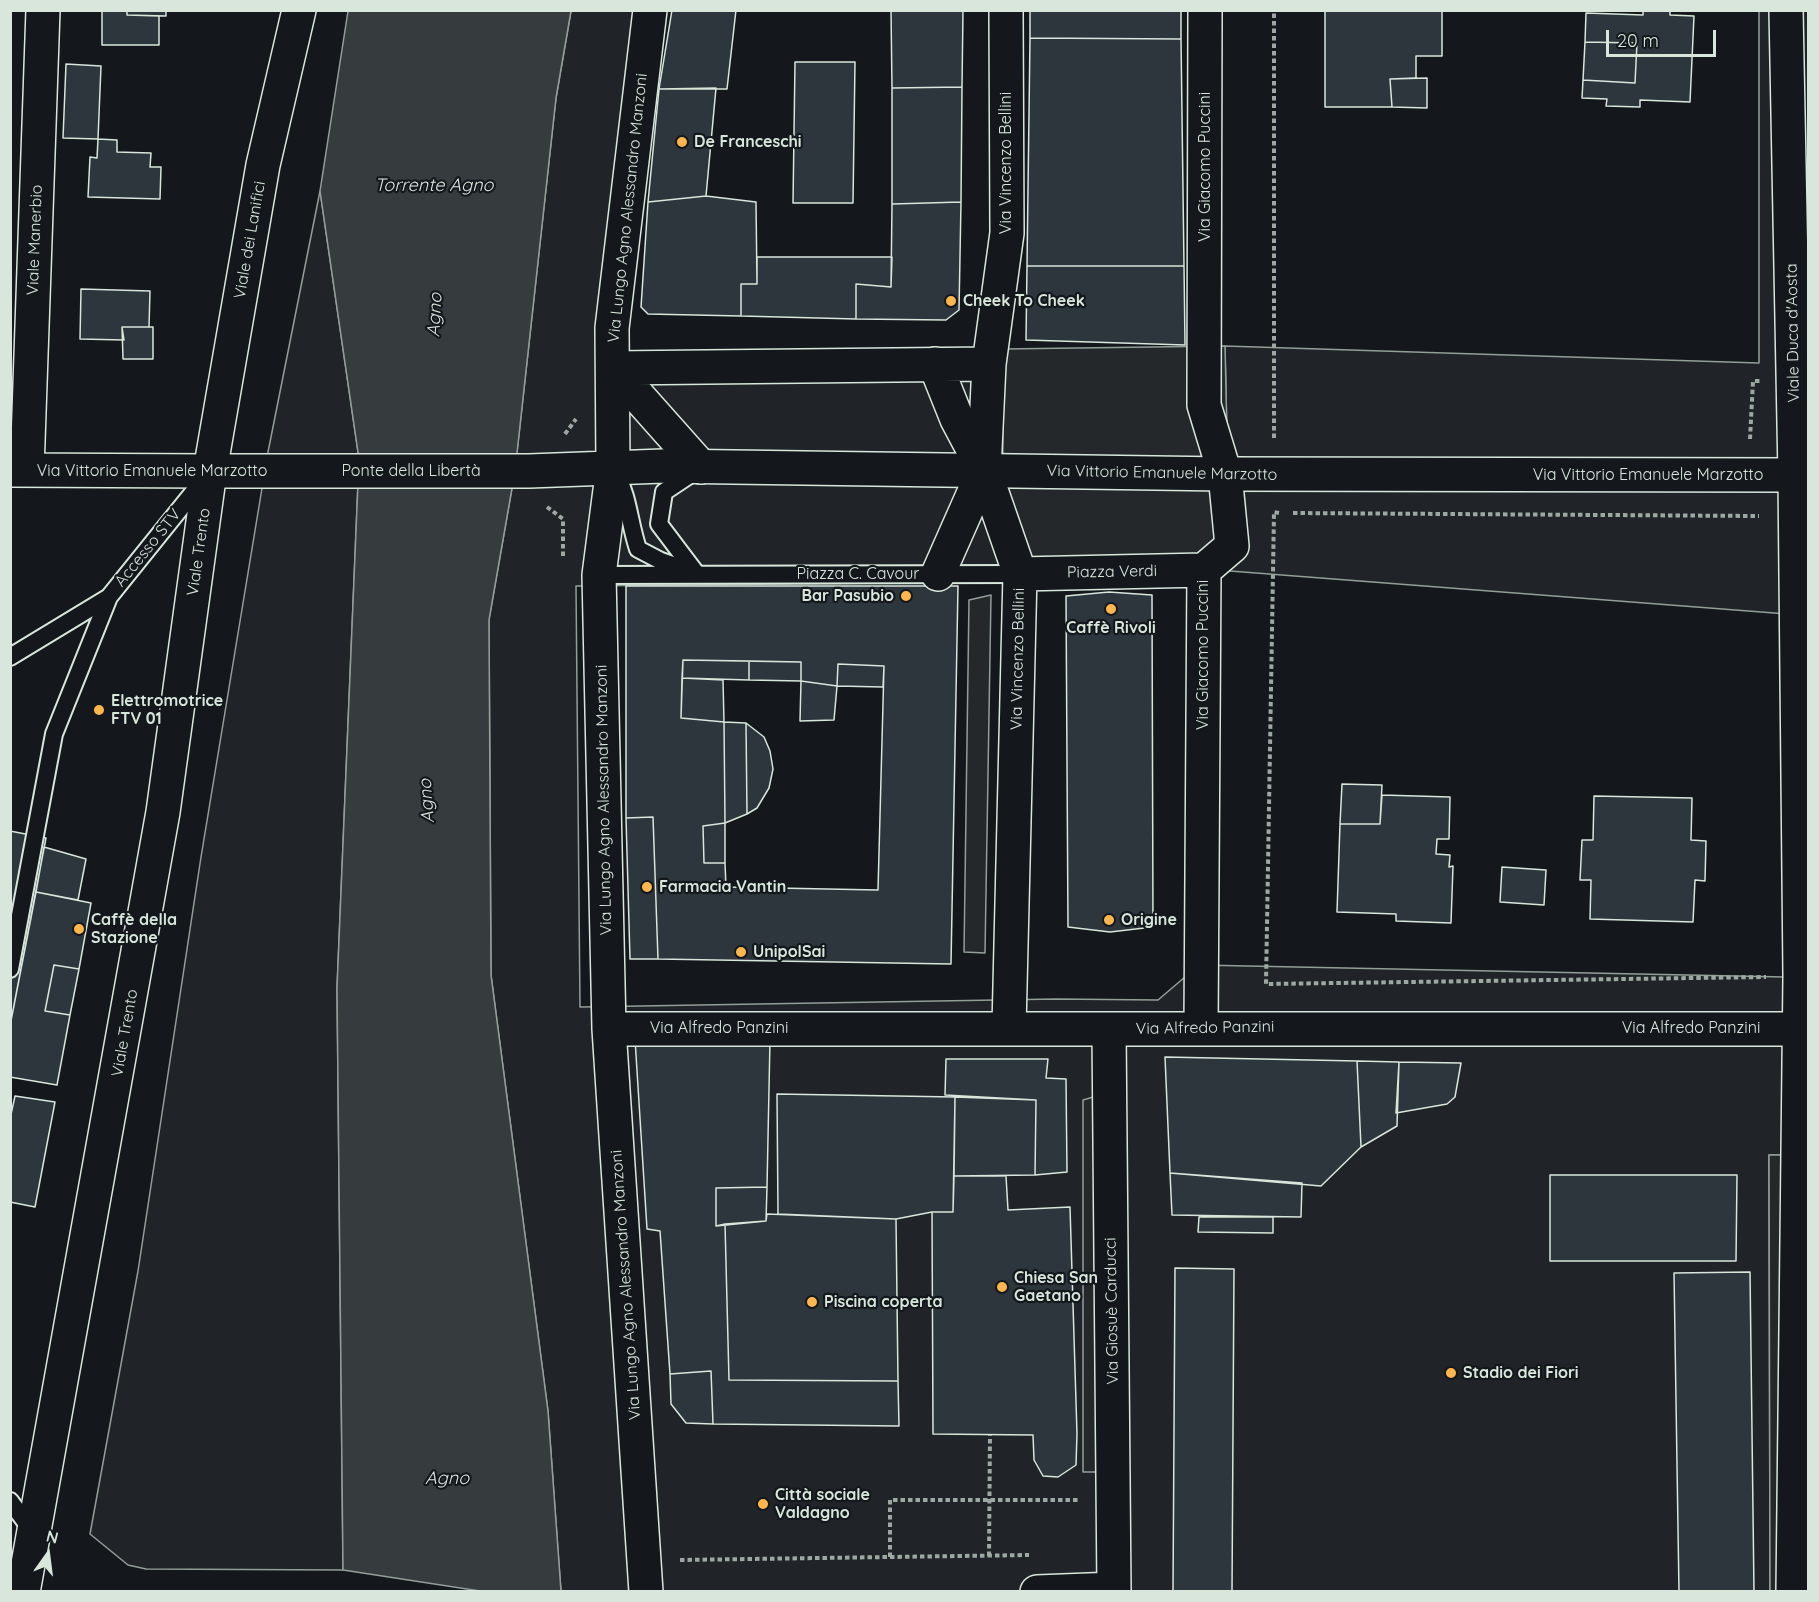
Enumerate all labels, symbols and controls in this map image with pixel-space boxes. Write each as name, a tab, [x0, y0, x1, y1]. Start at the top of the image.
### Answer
scale bar	[1609, 18, 1718, 56]
text: 20 m	[1617, 29, 1659, 52]
street label: Via Lungo Agno Alessandro Manzoni	[604, 72, 652, 344]
street label: Via Vincenzo Bellini	[996, 92, 1016, 234]
street label: Via Giacomo Puccini	[1195, 92, 1215, 242]
place label: De Franceschi	[694, 132, 802, 152]
marker: De Franceschi	[675, 135, 689, 149]
water label: Torrente Agno	[375, 175, 493, 197]
street label: Viale dei Lanifici	[230, 180, 270, 300]
street label: Viale Manerbio	[23, 184, 47, 296]
street label: Viale Duca d'Aosta	[1782, 263, 1804, 403]
place label: Cheek To Cheek	[963, 291, 1085, 311]
water label: Agno	[423, 292, 447, 338]
marker: Cheek To Cheek	[944, 294, 958, 308]
street label: Via Vittorio Emanuele Marzotto	[37, 461, 267, 481]
street label: Ponte della Libertà	[341, 461, 481, 481]
street label: Via Vittorio Emanuele Marzotto	[1047, 461, 1277, 485]
street label: Via Vittorio Emanuele Marzotto	[1533, 465, 1763, 485]
street label: Accesso STV	[111, 505, 185, 591]
street label: Viale Trento	[183, 507, 215, 597]
street label: Piazza Verdi	[1067, 562, 1157, 582]
street label: Piazza C. Cavour	[796, 564, 920, 584]
street label: Via Giacomo Puccini	[1193, 580, 1213, 730]
place label: Bar Pasubio	[802, 586, 894, 606]
street label: Via Vincenzo Bellini	[1007, 588, 1029, 730]
marker: Bar Pasubio	[899, 589, 913, 603]
marker: Caffè Rivoli	[1104, 602, 1118, 616]
place label: Caffè Rivoli	[1066, 618, 1156, 638]
street label: Via Lungo Agno Alessandro Manzoni	[592, 664, 616, 936]
place label: Elettromotrice FTV 01	[111, 691, 223, 729]
marker: Elettromotrice FTV 01	[92, 703, 106, 717]
water label: Agno	[415, 778, 439, 824]
place label: Farmacia Vantin	[659, 877, 786, 897]
marker: Farmacia Vantin	[640, 880, 654, 894]
place label: Caffè della Stazione	[91, 910, 177, 948]
place label: Origine	[1121, 910, 1177, 930]
marker: Origine	[1102, 913, 1116, 927]
marker: Caffè della Stazione	[72, 922, 86, 936]
place label: UnipolSai	[753, 942, 825, 962]
marker: UnipolSai	[734, 945, 748, 959]
street label: Viale Trento	[108, 988, 142, 1078]
street label: Via Alfredo Panzini	[1136, 1017, 1274, 1039]
street label: Via Alfredo Panzini	[650, 1018, 788, 1038]
street label: Via Alfredo Panzini	[1622, 1018, 1760, 1038]
street label: Via Lungo Agno Alessandro Manzoni	[607, 1149, 645, 1421]
street label: Via Giosuè Carducci	[1101, 1237, 1123, 1385]
place label: Chiesa San Gaetano	[1014, 1268, 1098, 1306]
marker: Chiesa San Gaetano	[995, 1280, 1009, 1294]
place label: Piscina coperta	[824, 1292, 943, 1312]
marker: Piscina coperta	[805, 1295, 819, 1309]
place label: Stadio dei Fiori	[1463, 1363, 1579, 1383]
marker: Stadio dei Fiori	[1444, 1366, 1458, 1380]
water label: Agno	[425, 1468, 469, 1490]
place label: Città sociale Valdagno	[775, 1485, 870, 1523]
marker: Città sociale Valdagno	[756, 1497, 770, 1511]
north arrow	[18, 1524, 78, 1584]
text: N	[44, 1525, 60, 1548]

